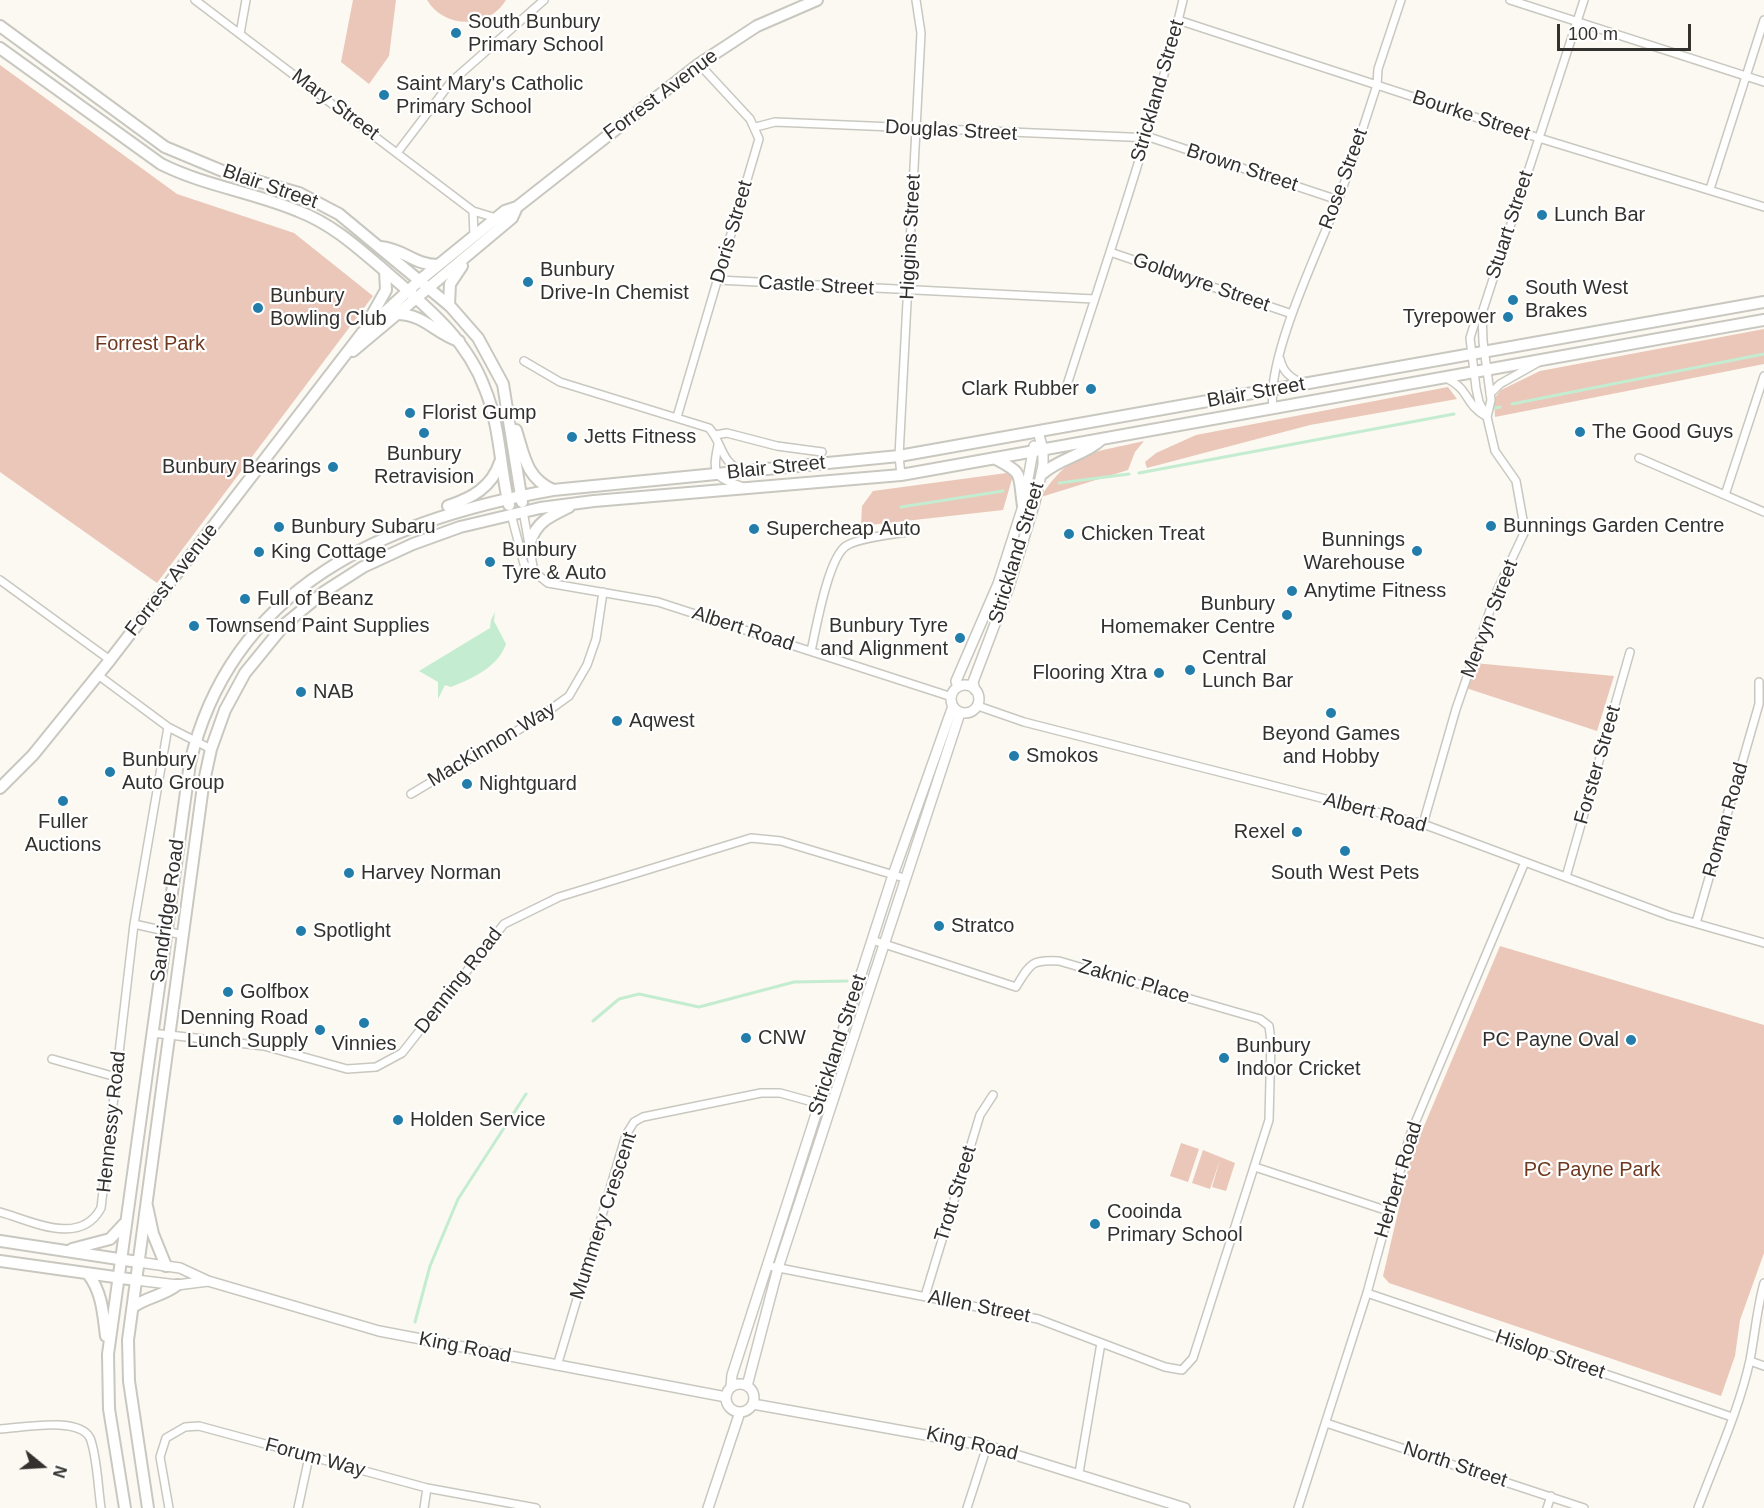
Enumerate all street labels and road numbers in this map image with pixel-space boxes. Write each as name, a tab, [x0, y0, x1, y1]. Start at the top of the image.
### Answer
street label: Strickland Street	[1126, 17, 1190, 165]
street label: Forrest Avenue	[599, 44, 723, 146]
street label: Mary Street	[287, 64, 383, 146]
street label: Bourke Street	[1409, 86, 1533, 146]
street label: Douglas Street	[884, 116, 1018, 146]
street label: Rose Street	[1315, 125, 1373, 233]
street label: Brown Street	[1183, 139, 1301, 197]
street label: Blair Street	[219, 160, 321, 214]
street label: Stuart Street	[1481, 168, 1539, 282]
street label: Higgins Street	[896, 174, 926, 300]
street label: Doris Street	[706, 178, 758, 286]
street label: Goldwyre Street	[1129, 248, 1273, 318]
street label: Castle Street	[758, 271, 874, 301]
street label: Blair Street	[1205, 373, 1307, 413]
street label: Blair Street	[726, 451, 826, 485]
street label: Strickland Street	[984, 479, 1050, 627]
street label: Forrest Avenue	[121, 519, 223, 641]
street label: Mervyn Street	[1456, 557, 1524, 681]
street label: Albert Road	[689, 601, 797, 657]
street label: MacKinnon Way	[424, 697, 560, 793]
street label: Forster Street	[1570, 703, 1626, 827]
street label: Roman Road	[1698, 760, 1754, 880]
street label: Albert Road	[1321, 788, 1429, 838]
street label: Sandridge Road	[146, 838, 190, 984]
street label: Denning Road	[410, 923, 508, 1039]
street label: Zaknic Place	[1076, 955, 1192, 1009]
street label: Strickland Street	[804, 972, 872, 1118]
street label: Hennessy Road	[93, 1050, 131, 1194]
street label: Herbert Road	[1370, 1119, 1428, 1241]
street label: Mummery Crescent	[566, 1129, 642, 1303]
street label: Trott Street	[930, 1143, 982, 1245]
street label: Allen Street	[926, 1285, 1032, 1329]
street label: Hislop Street	[1492, 1325, 1608, 1385]
street label: King Road	[417, 1327, 513, 1369]
street label: King Road	[924, 1422, 1020, 1466]
street label: Forum Way	[262, 1433, 368, 1483]
street label: North Street	[1400, 1437, 1510, 1493]

